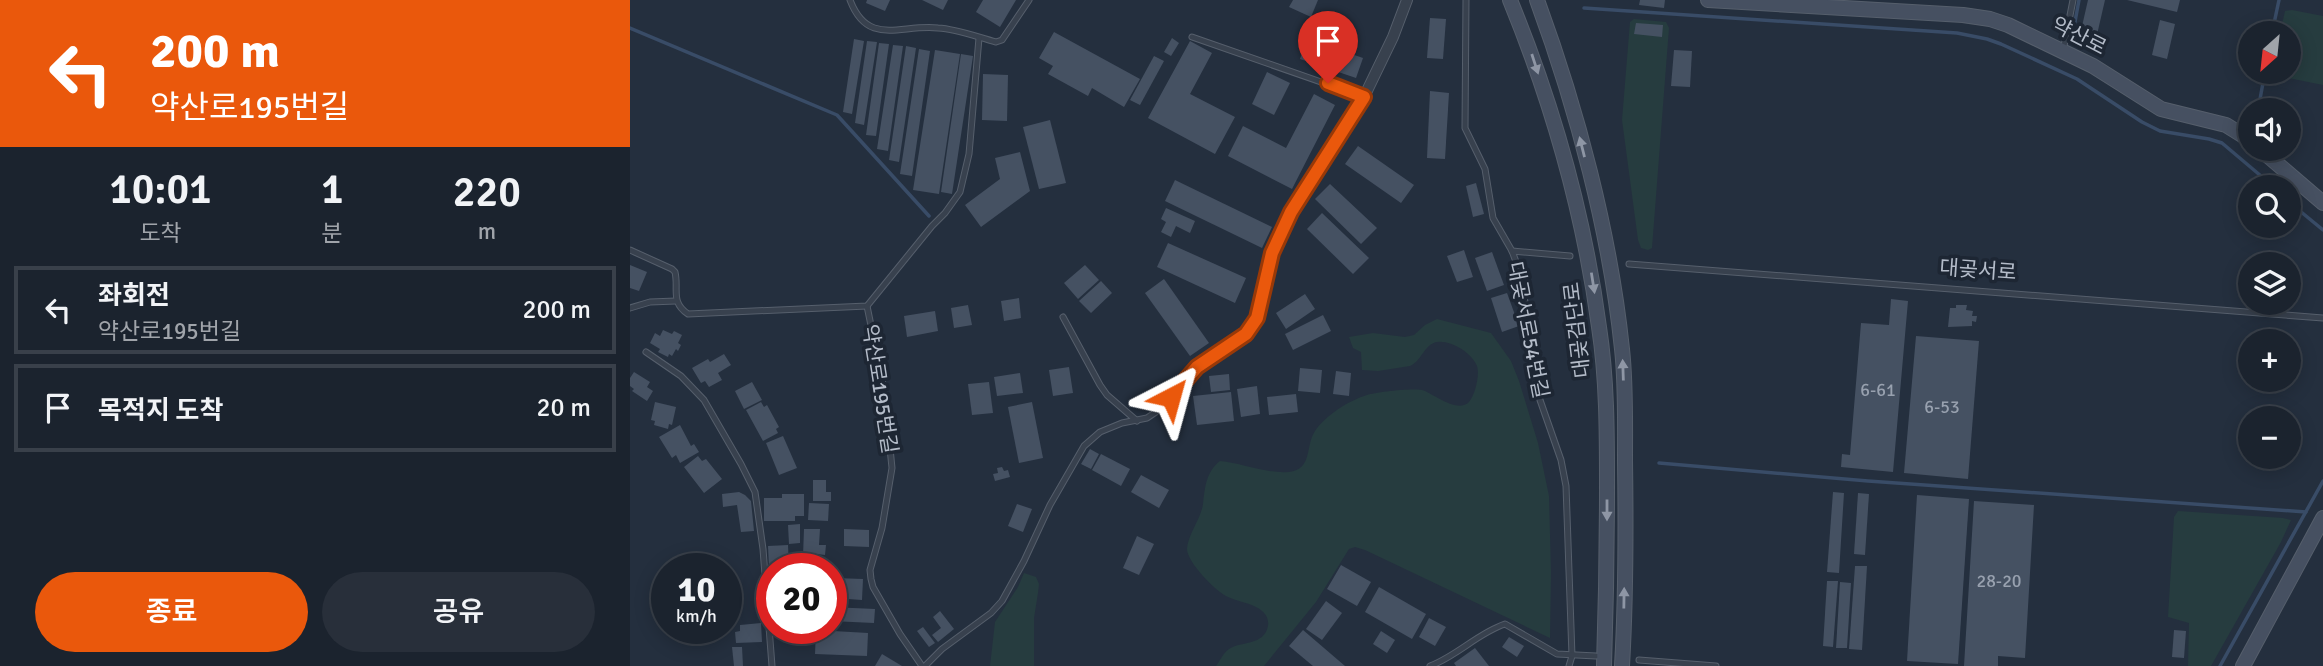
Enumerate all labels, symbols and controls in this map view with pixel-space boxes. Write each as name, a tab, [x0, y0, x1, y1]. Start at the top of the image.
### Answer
pin	[1298, 11, 1358, 83]
street label: 약산로	[2047, 11, 2111, 61]
text: 200 m	[150, 21, 280, 81]
north arrow	[2238, 21, 2301, 84]
map controls	[2238, 21, 2301, 469]
icon: arrive	[1309, 22, 1347, 60]
icon: left	[35, 28, 126, 119]
one-way arrow	[1530, 53, 1541, 74]
text: 약산로195번길	[150, 88, 349, 127]
button: sound	[2238, 98, 2301, 161]
one-way arrow	[1577, 136, 1587, 157]
text: 10:01	[109, 164, 212, 215]
text: 1	[321, 164, 344, 215]
text: 220	[453, 167, 521, 218]
button: search	[2238, 175, 2301, 238]
text: m	[478, 217, 496, 246]
text: 도착	[139, 219, 182, 248]
text: 분	[322, 219, 343, 248]
button: layers	[2238, 252, 2301, 315]
street label: 대곶서로	[1939, 254, 2017, 286]
street label: 대곶서로54번길	[1502, 259, 1554, 401]
one-way arrow	[1588, 273, 1599, 295]
text: 좌회전	[98, 280, 170, 312]
street label: 대곶검단로	[1558, 280, 1596, 380]
icon: left	[39, 291, 77, 329]
text: 200 m	[522, 294, 591, 326]
text: 약산로195번길	[98, 317, 241, 346]
street label: 약산로195번길	[857, 322, 903, 456]
button: +	[2238, 329, 2301, 392]
one-way arrow	[1618, 359, 1629, 381]
position arrow	[1134, 360, 1208, 434]
house number: 6-61	[1860, 379, 1896, 401]
icon: arrive	[39, 389, 77, 427]
text: 20 m	[536, 392, 591, 424]
text: 목적지 도착	[98, 395, 223, 427]
house number: 6-53	[1924, 396, 1960, 418]
button: −	[2238, 406, 2301, 469]
one-way arrow	[1601, 499, 1613, 521]
speed limit sign: 20	[756, 553, 847, 644]
text: 10	[678, 568, 715, 611]
house number: 28-20	[1976, 570, 2022, 592]
button: 종료	[35, 572, 308, 652]
button: 공유	[322, 572, 595, 652]
one-way arrow	[1619, 587, 1630, 609]
text: km/h	[676, 605, 717, 627]

